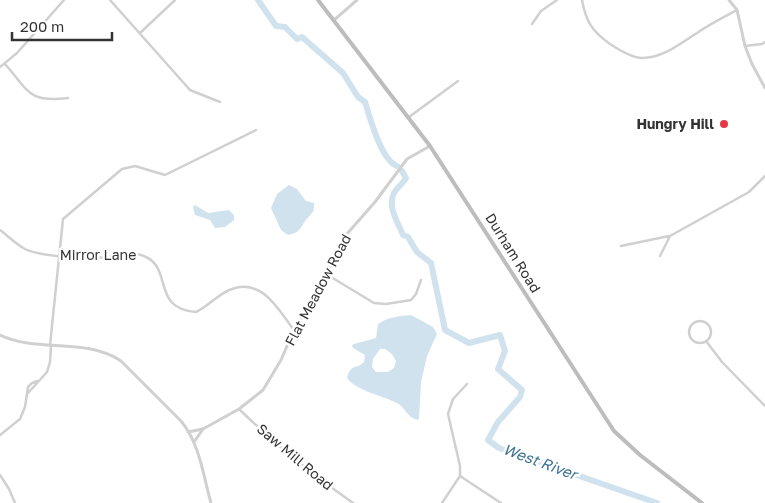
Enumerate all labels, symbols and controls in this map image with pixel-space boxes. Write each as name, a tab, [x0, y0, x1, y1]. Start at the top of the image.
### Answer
scale bar	[12, 10, 112, 42]
text: 200 m	[20, 17, 64, 35]
place label: Hungry Hill	[636, 115, 714, 132]
marker: Hungry Hill	[718, 118, 730, 130]
street label: Durham Road	[482, 210, 545, 296]
street label: Flat Meadow Road	[281, 231, 354, 348]
street label: Mirror Lane	[60, 246, 136, 263]
street label: Saw Mill Road	[254, 420, 337, 493]
water label: West River	[501, 439, 582, 483]

